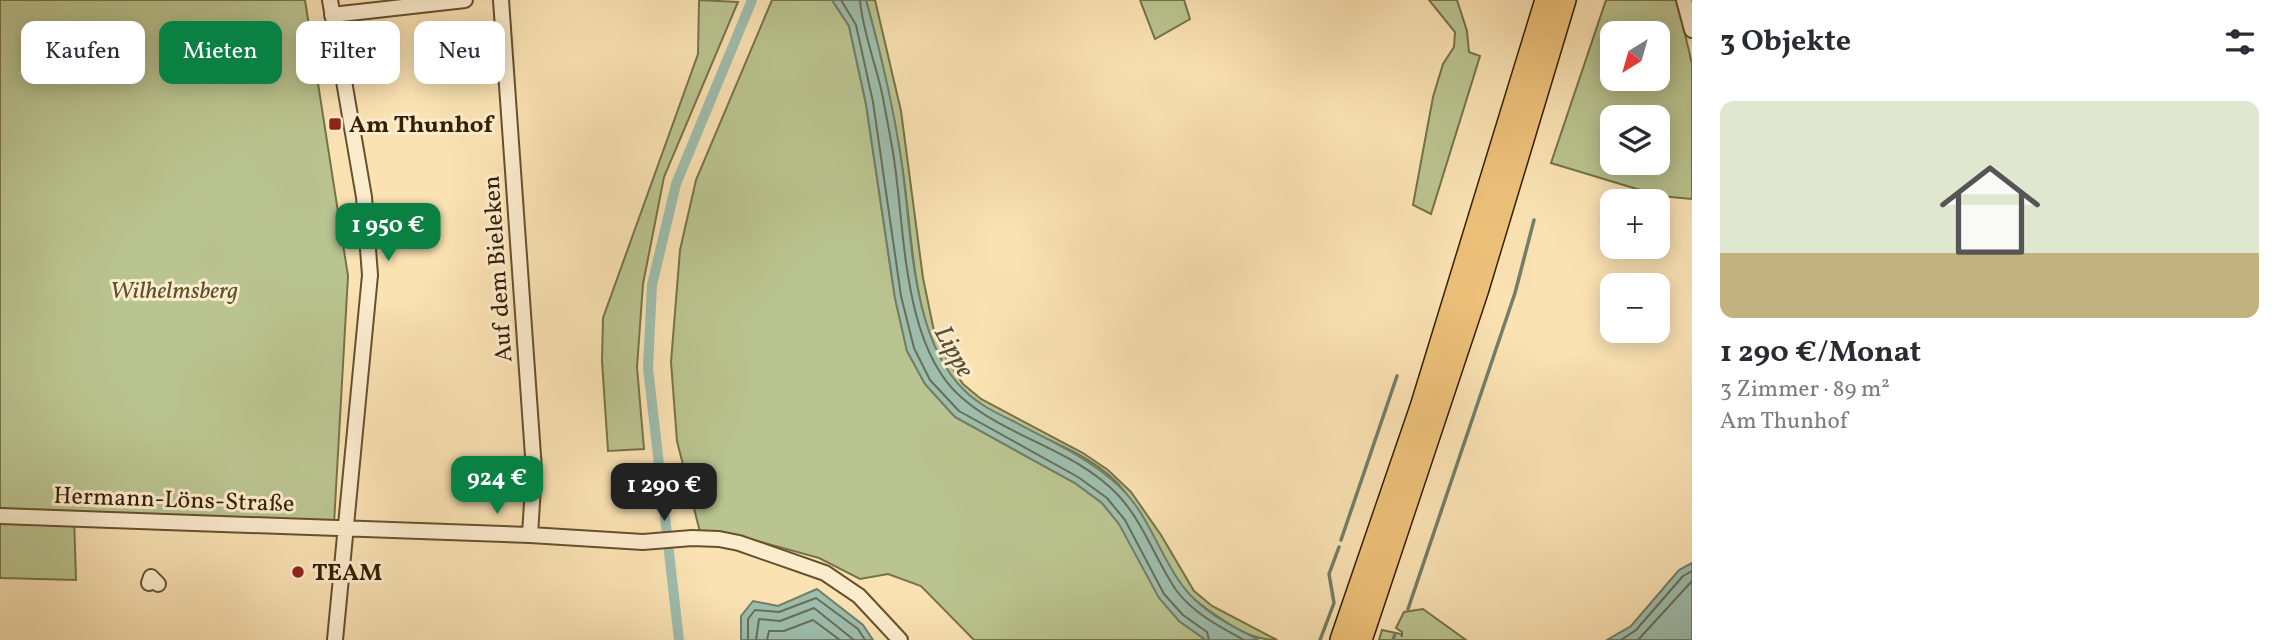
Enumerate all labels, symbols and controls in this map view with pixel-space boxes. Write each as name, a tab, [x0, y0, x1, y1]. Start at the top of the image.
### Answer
chip: Kaufen	[21, 21, 145, 84]
chip: Mieten	[159, 21, 282, 84]
chip: Filter	[296, 21, 400, 84]
chip: Neu	[414, 21, 505, 84]
north arrow	[1600, 21, 1670, 91]
map controls	[1600, 21, 1670, 343]
text: 3 Objekte	[1720, 21, 1851, 63]
icon: filters	[2221, 23, 2259, 61]
button: layers	[1600, 105, 1670, 175]
place label: Am Thunhof	[349, 109, 496, 143]
marker: Am Thunhof	[327, 116, 343, 132]
icon: home	[1927, 147, 2053, 273]
street label: Auf dem Bieleken	[476, 174, 522, 363]
button: +	[1600, 189, 1670, 259]
pin: 1 950 €	[323, 204, 453, 263]
text: 1 950 €	[352, 210, 425, 242]
button: −	[1600, 273, 1670, 343]
park label: Wilhelmsberg	[110, 275, 238, 309]
water label: Lippe	[924, 319, 982, 385]
text: 1 290 €/Monat	[1720, 332, 1921, 374]
text: 3 Zimmer · 89 m²	[1720, 374, 1890, 406]
text: Am Thunhof	[1720, 406, 1848, 438]
pin: 924 €	[448, 456, 546, 516]
text: 924 €	[467, 463, 527, 495]
pin: 1 290 €	[599, 463, 729, 523]
text: 1 290 €	[627, 470, 701, 502]
street label: Hermann-Löns-Straße	[53, 480, 295, 522]
place label: TEAM	[312, 557, 382, 591]
marker: TEAM	[290, 564, 306, 580]

